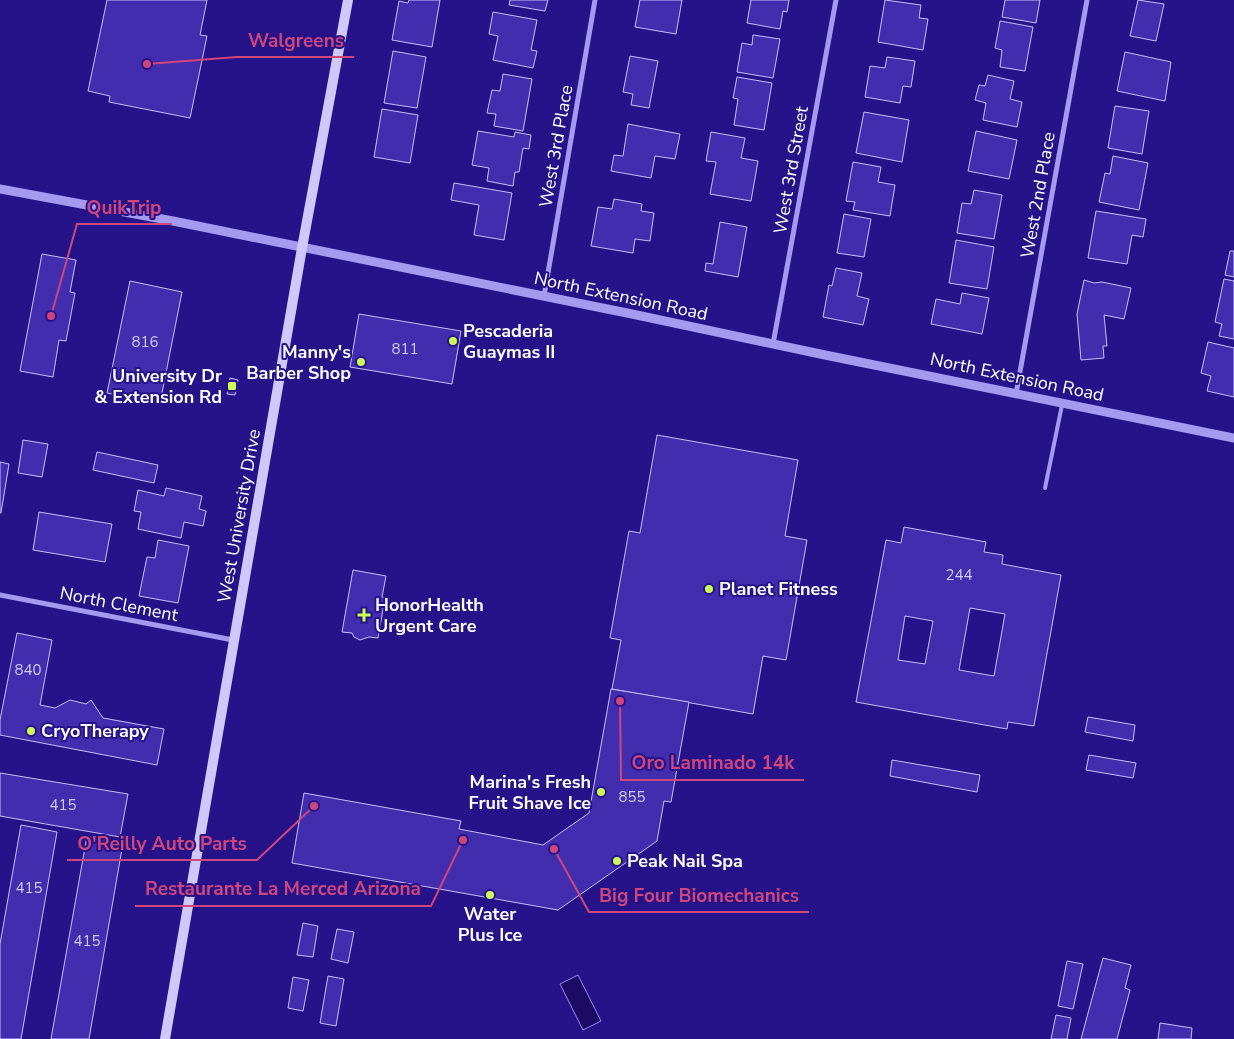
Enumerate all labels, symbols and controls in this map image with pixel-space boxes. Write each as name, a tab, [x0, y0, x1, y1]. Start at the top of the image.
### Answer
callout: Walgreens	[237, 23, 354, 57]
text: Walgreens	[248, 28, 344, 54]
street label: West 3rd Place	[533, 83, 579, 209]
street label: West 3rd Street	[768, 104, 814, 236]
street label: West 2nd Place	[1015, 130, 1061, 260]
callout: QuikTrip	[77, 190, 172, 224]
text: QuikTrip	[87, 195, 161, 221]
street label: North Extension Road	[532, 266, 710, 326]
place label: Pescaderia Guaymas II	[463, 319, 555, 364]
house number: 816	[131, 332, 159, 352]
marker: Pescaderia Guaymas II	[447, 335, 459, 347]
house number: 811	[391, 339, 419, 359]
place label: Manny's Barber Shop	[246, 340, 351, 385]
street label: North Extension Road	[928, 347, 1106, 407]
marker: Manny's Barber Shop	[355, 356, 367, 368]
place label: University Dr & Extension Rd	[94, 364, 222, 409]
marker: University Dr & Extension Rd	[226, 380, 238, 392]
street label: West University Drive	[212, 427, 266, 605]
house number: 244	[945, 565, 973, 585]
place label: Planet Fitness	[719, 577, 838, 601]
street label: North Clement	[58, 581, 181, 627]
marker: Planet Fitness	[703, 583, 715, 595]
place label: HonorHealth Urgent Care	[375, 593, 484, 638]
marker: HonorHealth Urgent Care	[357, 608, 371, 622]
house number: 840	[14, 660, 42, 680]
place label: CryoTherapy	[41, 719, 149, 743]
marker: CryoTherapy	[25, 725, 37, 737]
callout: Oro Laminado 14k	[621, 746, 804, 780]
text: Oro Laminado 14k	[632, 750, 795, 776]
place label: Marina's Fresh Fruit Shave Ice	[469, 770, 591, 815]
marker: Marina's Fresh Fruit Shave Ice	[595, 786, 607, 798]
house number: 855	[618, 787, 646, 807]
house number: 415	[49, 795, 77, 815]
callout: O'Reilly Auto Parts	[67, 826, 257, 860]
text: O'Reilly Auto Parts	[77, 831, 247, 857]
place label: Peak Nail Spa	[627, 849, 743, 873]
marker: Peak Nail Spa	[611, 855, 623, 867]
callout: Restaurante La Merced Arizona	[135, 872, 431, 906]
text: Restaurante La Merced Arizona	[145, 876, 421, 902]
house number: 415	[15, 878, 43, 898]
callout: Big Four Biomechanics	[589, 878, 809, 912]
text: Big Four Biomechanics	[599, 883, 799, 909]
marker: Water Plus Ice	[484, 889, 496, 901]
place label: Water Plus Ice	[458, 902, 523, 947]
house number: 415	[73, 931, 101, 951]

